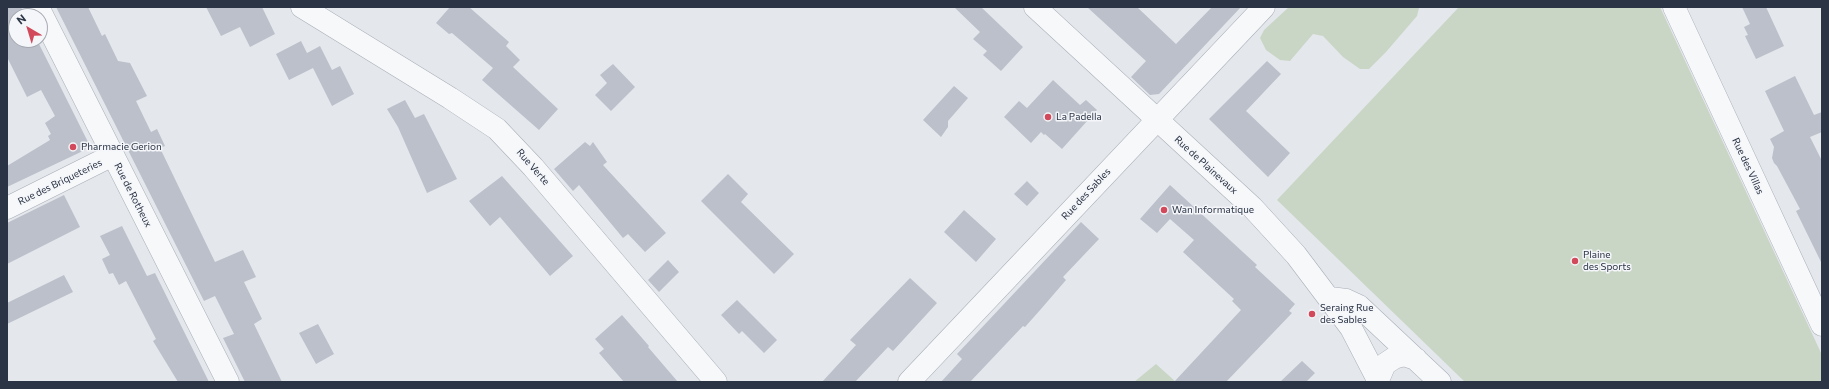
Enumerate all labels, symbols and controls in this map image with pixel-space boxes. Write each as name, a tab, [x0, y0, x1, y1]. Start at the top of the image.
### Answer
north arrow	[8, 8, 48, 48]
text: N	[14, 11, 28, 27]
place label: La Padella	[1056, 111, 1102, 123]
marker: La Padella	[1043, 112, 1053, 122]
street label: Rue de Plainevaux	[1172, 133, 1240, 197]
street label: Rue des Villas	[1730, 136, 1766, 196]
place label: Pharmacie Gerion	[81, 141, 162, 153]
marker: Pharmacie Gerion	[68, 142, 78, 152]
street label: Rue Verte	[514, 146, 552, 188]
street label: Rue des Briqueteries	[16, 156, 104, 208]
street label: Rue de Rotheux	[112, 161, 154, 229]
street label: Rue des Sables	[1059, 166, 1113, 222]
place label: Wan Informatique	[1172, 204, 1254, 216]
marker: Wan Informatique	[1159, 205, 1169, 215]
place label: Plaine des Sports	[1583, 249, 1631, 272]
marker: Plaine des Sports	[1570, 256, 1580, 266]
place label: Seraing Rue des Sables	[1320, 302, 1373, 326]
marker: Seraing Rue des Sables	[1307, 309, 1317, 319]

